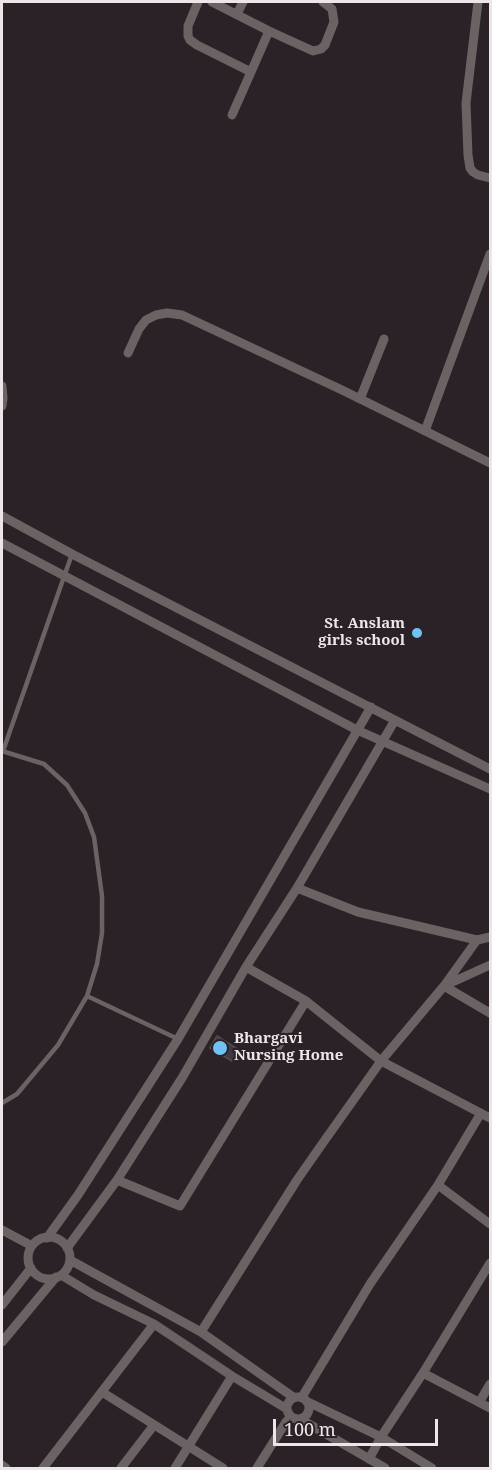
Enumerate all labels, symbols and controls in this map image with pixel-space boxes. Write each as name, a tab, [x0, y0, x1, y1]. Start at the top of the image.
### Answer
place label: St. Anslam girls school	[318, 615, 405, 650]
marker: St. Anslam girls school	[410, 626, 424, 640]
place label: Bhargavi Nursing Home	[234, 1030, 343, 1065]
marker: Bhargavi Nursing Home	[211, 1039, 229, 1057]
scale bar	[276, 1407, 441, 1445]
text: 100 m	[284, 1417, 336, 1441]

